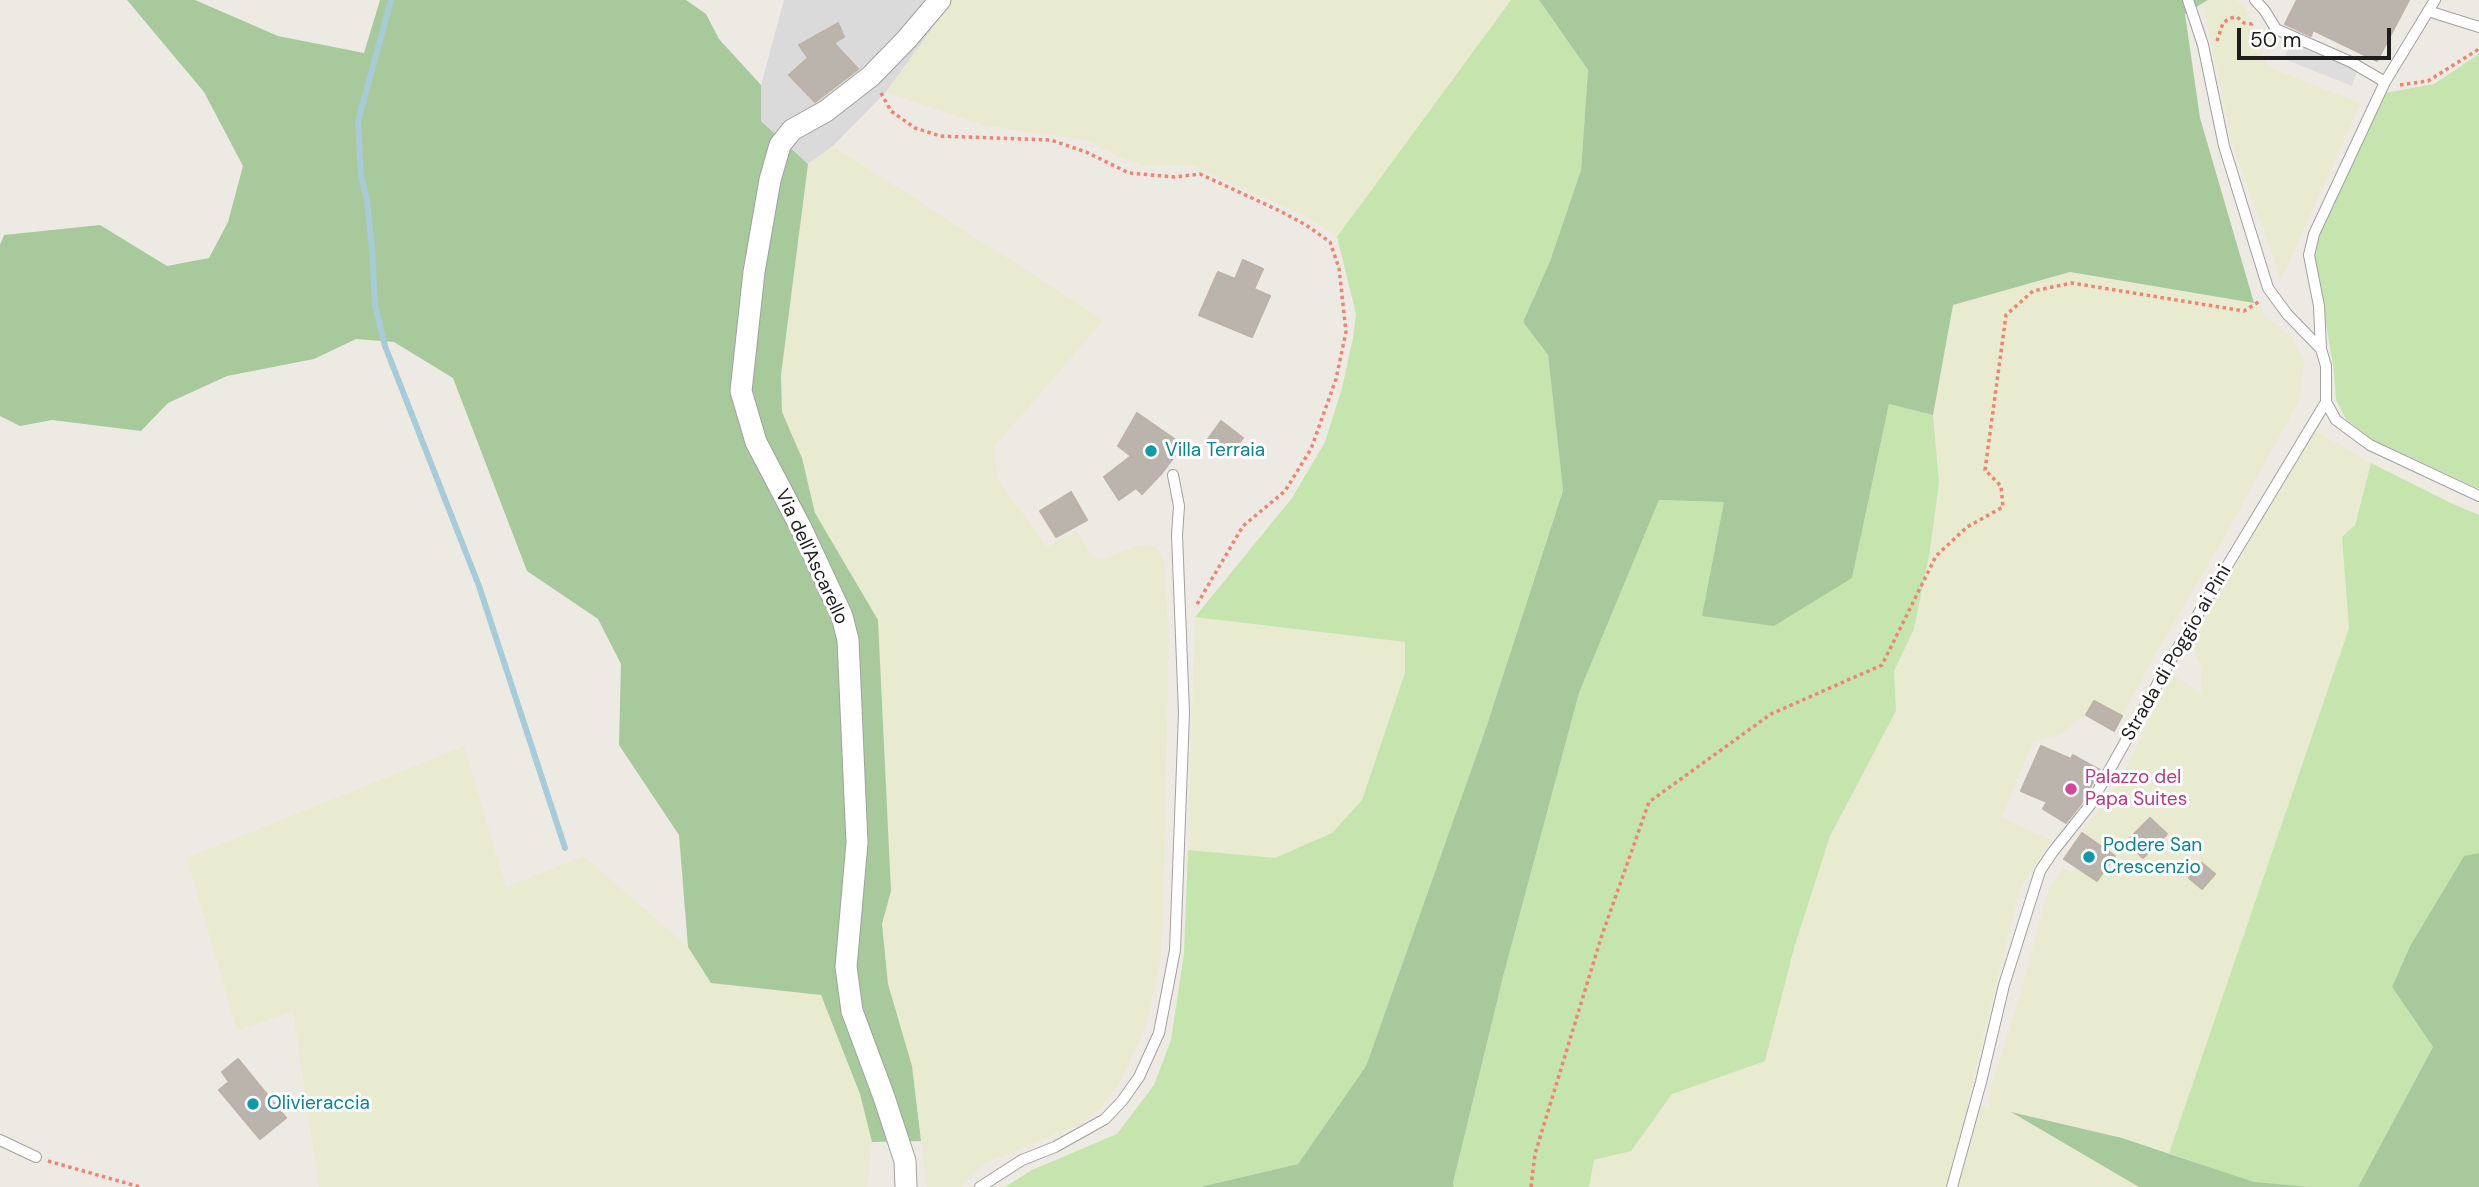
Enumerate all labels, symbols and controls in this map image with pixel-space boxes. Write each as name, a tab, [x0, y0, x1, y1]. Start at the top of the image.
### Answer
scale bar	[2241, 14, 2395, 58]
text: 50 m	[2250, 26, 2301, 54]
place label: Villa Terraia	[1165, 440, 1265, 462]
marker: Villa Terraia	[1143, 443, 1159, 459]
street label: Via dell'Ascarello	[770, 486, 852, 628]
street label: Strada di Poggio ai Pini	[2117, 561, 2237, 745]
place label: Palazzo del Papa Suites	[2085, 767, 2187, 811]
marker: Palazzo del Papa Suites	[2063, 781, 2079, 797]
place label: Podere San Crescenzio	[2103, 835, 2202, 879]
marker: Podere San Crescenzio	[2081, 849, 2097, 865]
place label: Olivieraccia	[267, 1093, 370, 1115]
marker: Olivieraccia	[245, 1096, 261, 1112]

